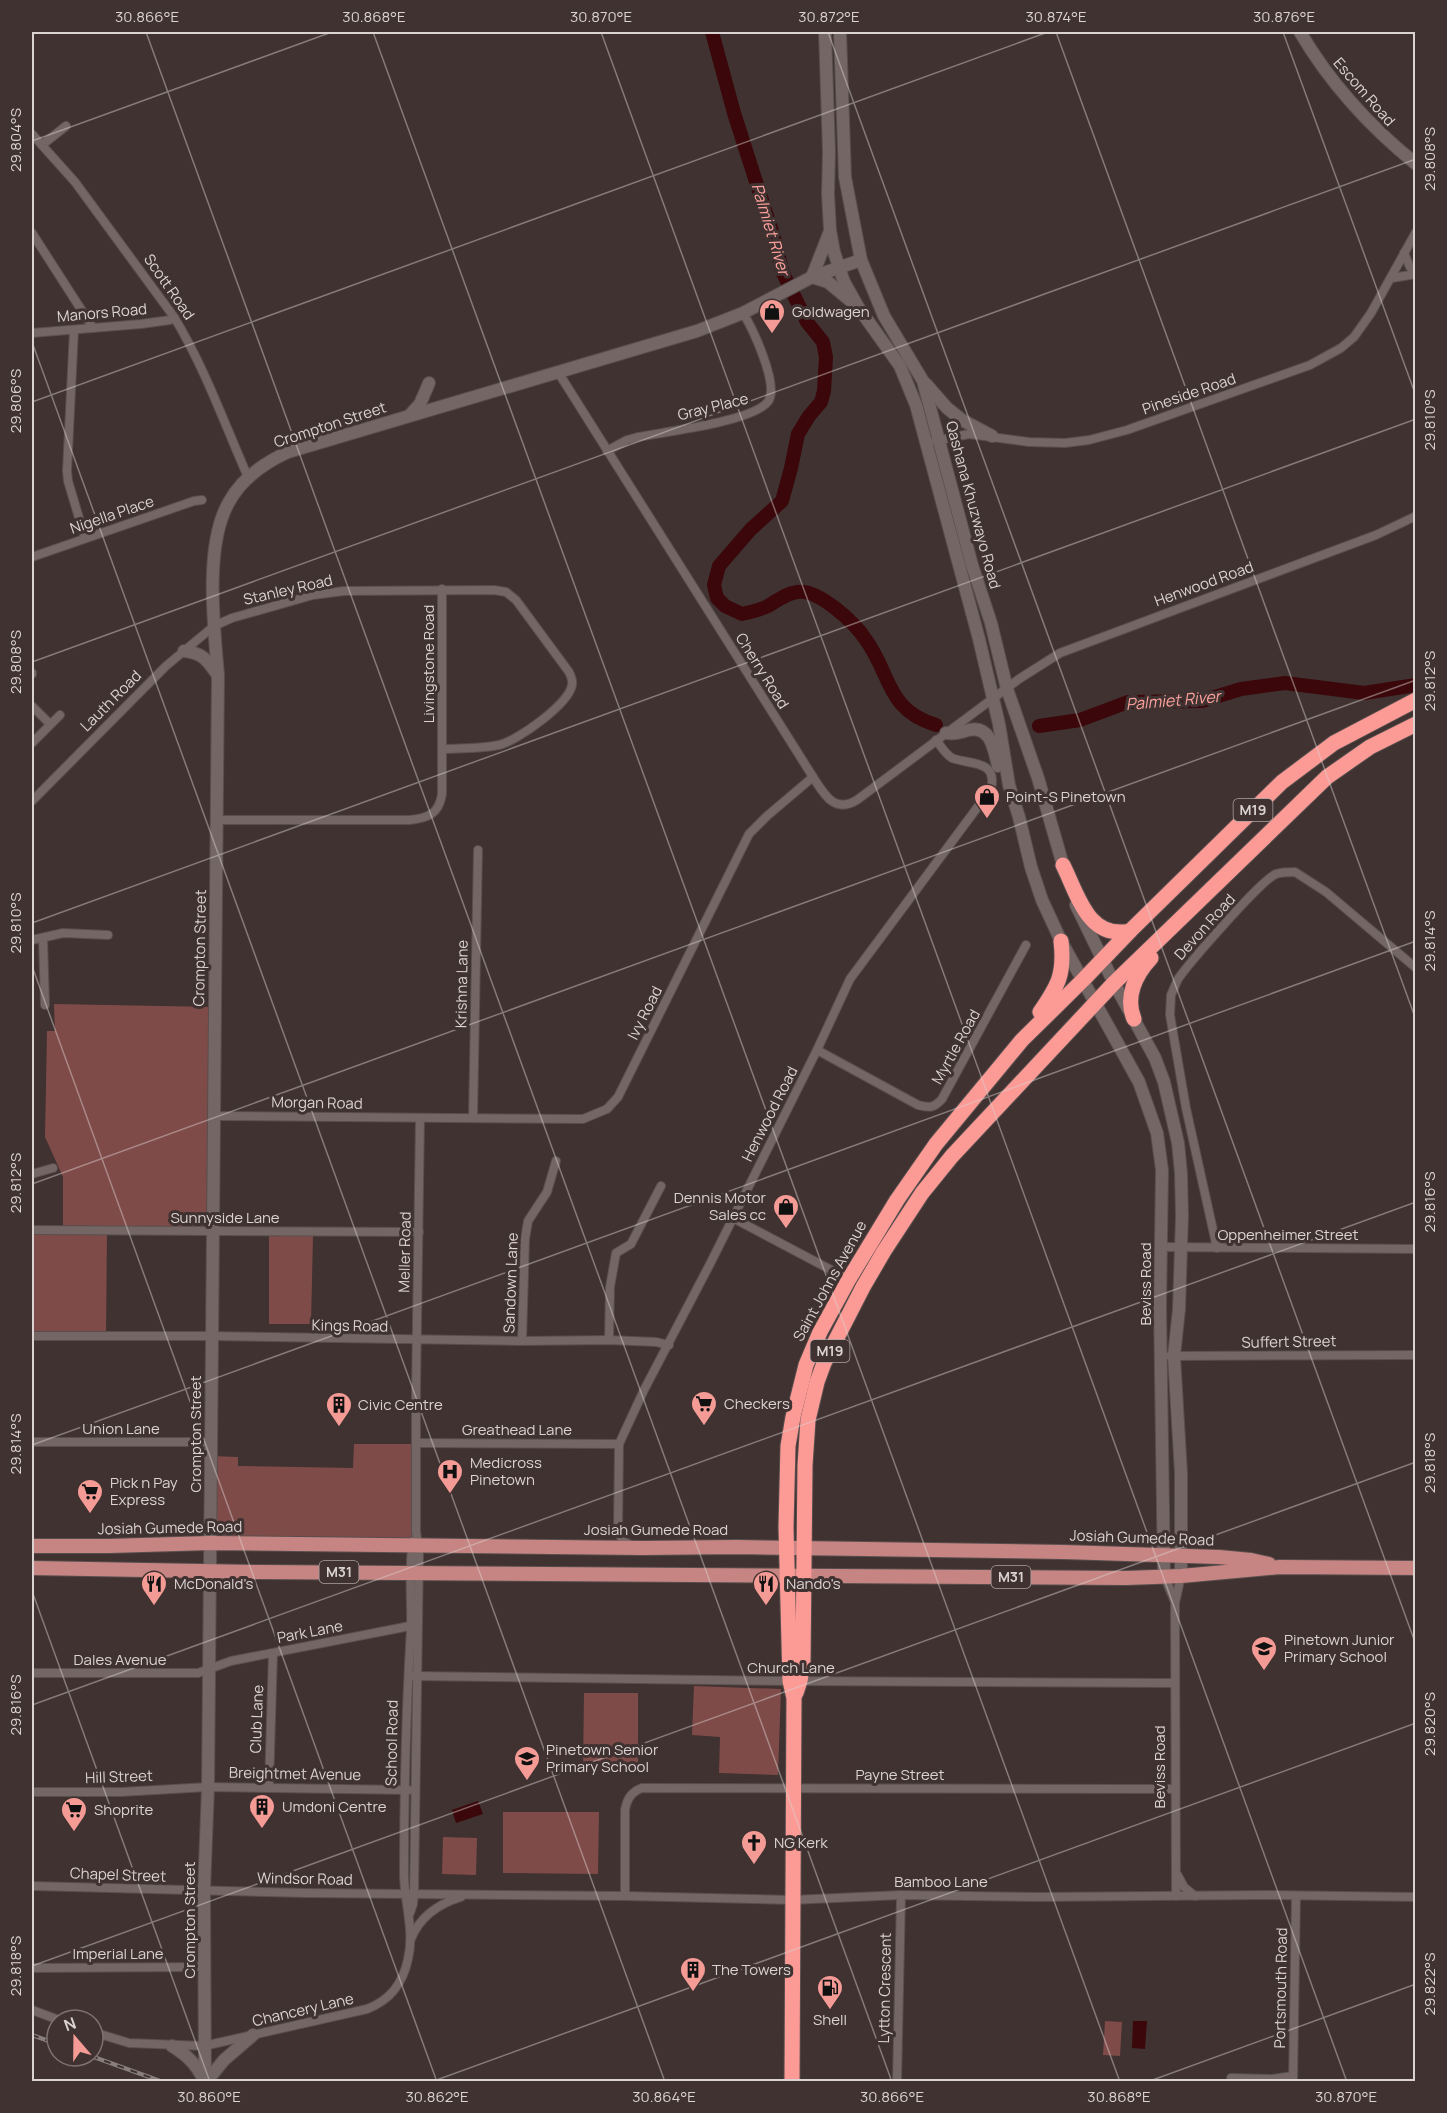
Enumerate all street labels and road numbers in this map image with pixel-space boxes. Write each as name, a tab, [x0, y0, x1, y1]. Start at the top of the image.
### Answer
street label: Escom Road	[1329, 53, 1400, 131]
street label: Scott Road	[139, 250, 200, 324]
street label: Manors Road	[56, 298, 148, 327]
street label: Pineside Road	[1139, 368, 1238, 419]
street label: Gray Place	[675, 388, 751, 425]
street label: Crompton Street	[271, 396, 389, 453]
street label: Qashana Khuzwayo Road	[941, 419, 1006, 591]
street label: Nigella Place	[67, 490, 157, 539]
street label: Henwood Road	[1151, 556, 1256, 611]
street label: Stanley Road	[241, 569, 335, 610]
street label: Livingstone Road	[418, 605, 439, 723]
street label: Cherry Road	[731, 629, 794, 713]
street label: Lauth Road	[76, 666, 146, 736]
road number: M19	[1234, 799, 1272, 821]
street label: Crompton Street	[188, 889, 211, 1007]
street label: Devon Road	[1169, 889, 1240, 964]
street label: Krishna Lane	[450, 939, 473, 1028]
street label: Ivy Road	[622, 982, 667, 1043]
street label: Myrtle Road	[926, 1005, 985, 1088]
street label: Henwood Road	[737, 1063, 803, 1165]
street label: Morgan Road	[271, 1091, 363, 1114]
street label: Sunnyside Lane	[170, 1207, 280, 1228]
street label: Meller Road	[393, 1211, 416, 1293]
street label: Saint Johns Avenue	[788, 1216, 872, 1345]
street label: Oppenheimer Street	[1217, 1224, 1359, 1245]
street label: Sandown Lane	[498, 1232, 523, 1334]
street label: Beviss Road	[1135, 1242, 1156, 1326]
street label: Kings Road	[312, 1314, 388, 1337]
street label: Suffert Street	[1241, 1330, 1337, 1353]
road number: M19	[810, 1340, 850, 1362]
street label: Crompton Street	[185, 1375, 206, 1493]
street label: Union Lane	[82, 1418, 160, 1439]
street label: Greathead Lane	[462, 1419, 572, 1440]
street label: Josiah Gumede Road	[98, 1516, 242, 1539]
street label: Josiah Gumede Road	[584, 1519, 728, 1540]
street label: Josiah Gumede Road	[1069, 1524, 1215, 1551]
road number: M31	[320, 1561, 358, 1583]
road number: M31	[992, 1566, 1030, 1588]
street label: Park Lane	[275, 1615, 345, 1648]
street label: Dales Avenue	[74, 1649, 167, 1670]
street label: Church Lane	[747, 1657, 835, 1678]
street label: Club Lane	[245, 1684, 268, 1754]
street label: School Road	[380, 1700, 403, 1786]
street label: Beviss Road	[1149, 1725, 1170, 1809]
street label: Breightmet Avenue	[229, 1762, 362, 1785]
street label: Payne Street	[855, 1764, 945, 1785]
street label: Hill Street	[85, 1765, 153, 1788]
street label: Crompton Street	[179, 1861, 200, 1979]
street label: Chapel Street	[70, 1862, 166, 1887]
street label: Windsor Road	[257, 1867, 353, 1890]
street label: Bamboo Lane	[894, 1871, 988, 1892]
street label: Portsmouth Road	[1269, 1927, 1292, 2049]
street label: Lytton Crescent	[873, 1932, 896, 2044]
street label: Imperial Lane	[72, 1943, 164, 1964]
street label: Chancery Lane	[250, 1988, 356, 2031]

